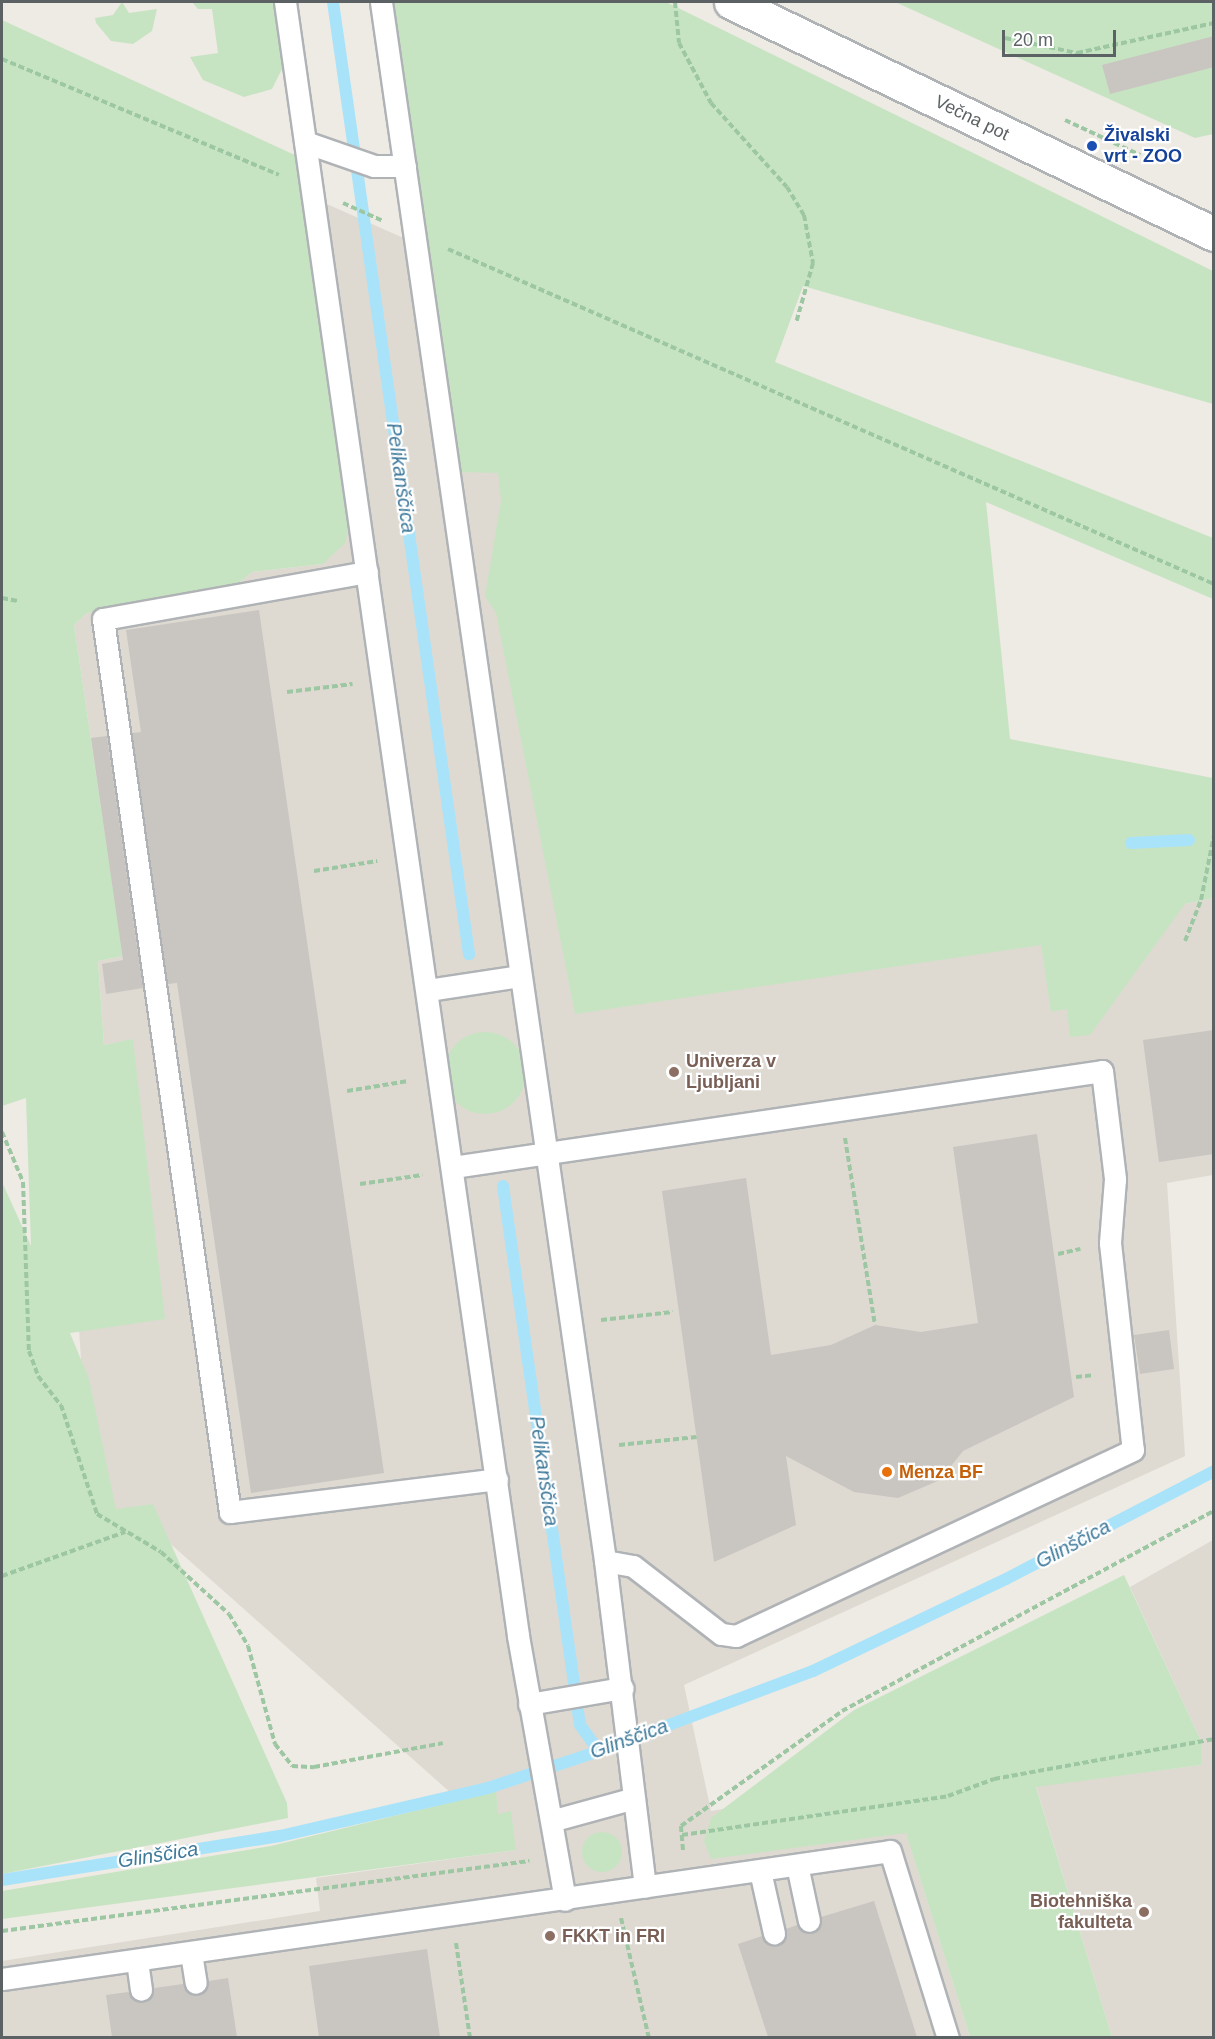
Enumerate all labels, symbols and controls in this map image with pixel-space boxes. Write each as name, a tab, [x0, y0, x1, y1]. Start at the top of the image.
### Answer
scale bar	[1005, 18, 1119, 56]
text: 20 m	[1013, 30, 1053, 50]
street label: Večna pot	[931, 91, 1013, 145]
place label: Živalski vrt - ZOO	[1104, 125, 1182, 168]
marker: Živalski vrt - ZOO	[1085, 139, 1099, 153]
water label: Pelikanščica	[381, 421, 421, 535]
place label: Univerza v Ljubljani	[686, 1051, 776, 1094]
marker: Univerza v Ljubljani	[667, 1065, 681, 1079]
water label: Pelikanščica	[524, 1414, 564, 1528]
place label: Menza BF	[899, 1461, 983, 1483]
marker: Menza BF	[880, 1465, 894, 1479]
water label: Glinščica	[1032, 1514, 1114, 1574]
water label: Glinščica	[587, 1714, 671, 1764]
water label: Glinščica	[116, 1837, 200, 1873]
place label: Biotehniška fakulteta	[1030, 1891, 1132, 1934]
marker: Biotehniška fakulteta	[1137, 1905, 1151, 1919]
place label: FKKT in FRI	[562, 1925, 665, 1947]
marker: FKKT in FRI	[543, 1929, 557, 1943]

